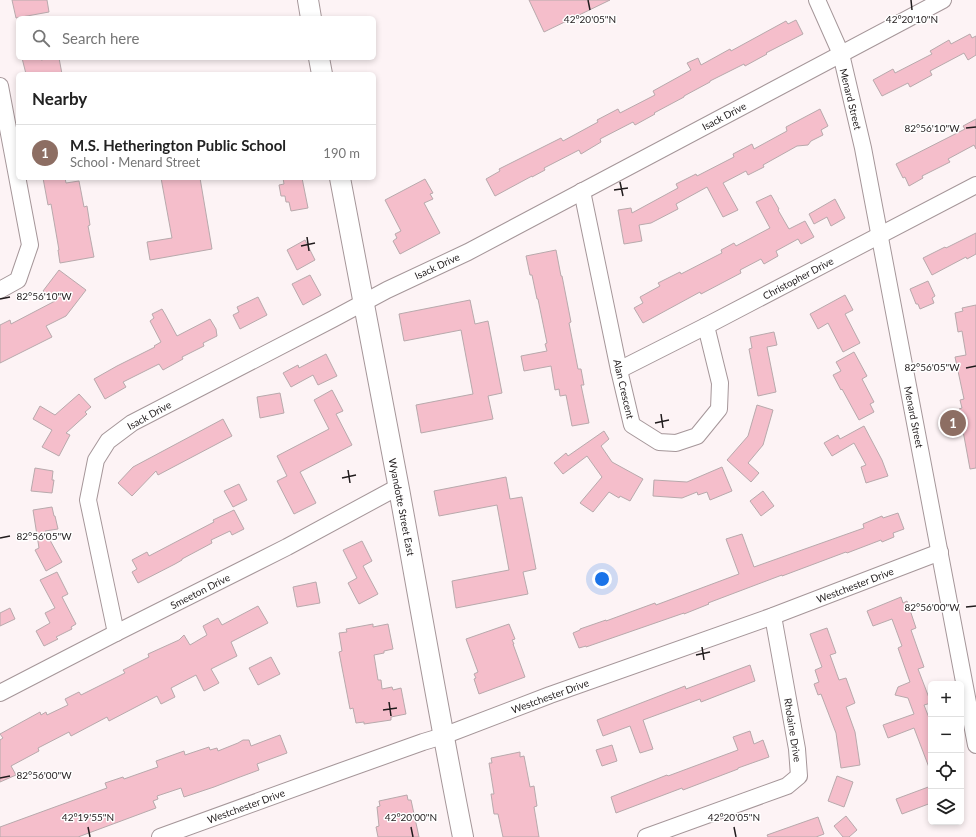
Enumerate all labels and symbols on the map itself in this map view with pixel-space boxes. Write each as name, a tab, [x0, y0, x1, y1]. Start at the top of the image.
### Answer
text: 42°20'05"N	[564, 13, 616, 25]
text: 42°20'10"N	[886, 13, 938, 25]
street label: Menard Street	[838, 67, 865, 131]
street label: Isack Drive	[700, 99, 748, 133]
text: 82°56'10"W	[904, 122, 960, 134]
street label: Isack Drive	[413, 250, 461, 282]
street label: Christopher Drive	[761, 254, 835, 302]
text: 82°56'10"W	[16, 290, 72, 302]
street label: Alan Crescent	[611, 358, 637, 420]
text: 82°56'05"W	[904, 361, 960, 373]
street label: Menard Street	[902, 385, 926, 449]
street label: Isack Drive	[125, 398, 173, 432]
pin: 1	[940, 408, 966, 438]
street label: Wyandotte Street East	[387, 457, 417, 557]
text: 82°56'05"W	[16, 530, 72, 542]
street label: Westchester Drive	[815, 565, 895, 605]
your location	[592, 569, 612, 589]
street label: Smeeton Drive	[168, 571, 232, 611]
text: 82°56'00"W	[904, 601, 960, 613]
street label: Westchester Drive	[510, 676, 590, 716]
street label: Rholaine Drive	[782, 697, 804, 763]
text: 82°56'00"W	[16, 769, 72, 781]
street label: Westchester Drive	[206, 786, 286, 826]
text: 42°19'55"N	[62, 811, 114, 823]
text: 42°20'00"N	[385, 811, 437, 823]
text: 42°20'05"N	[708, 811, 760, 823]

